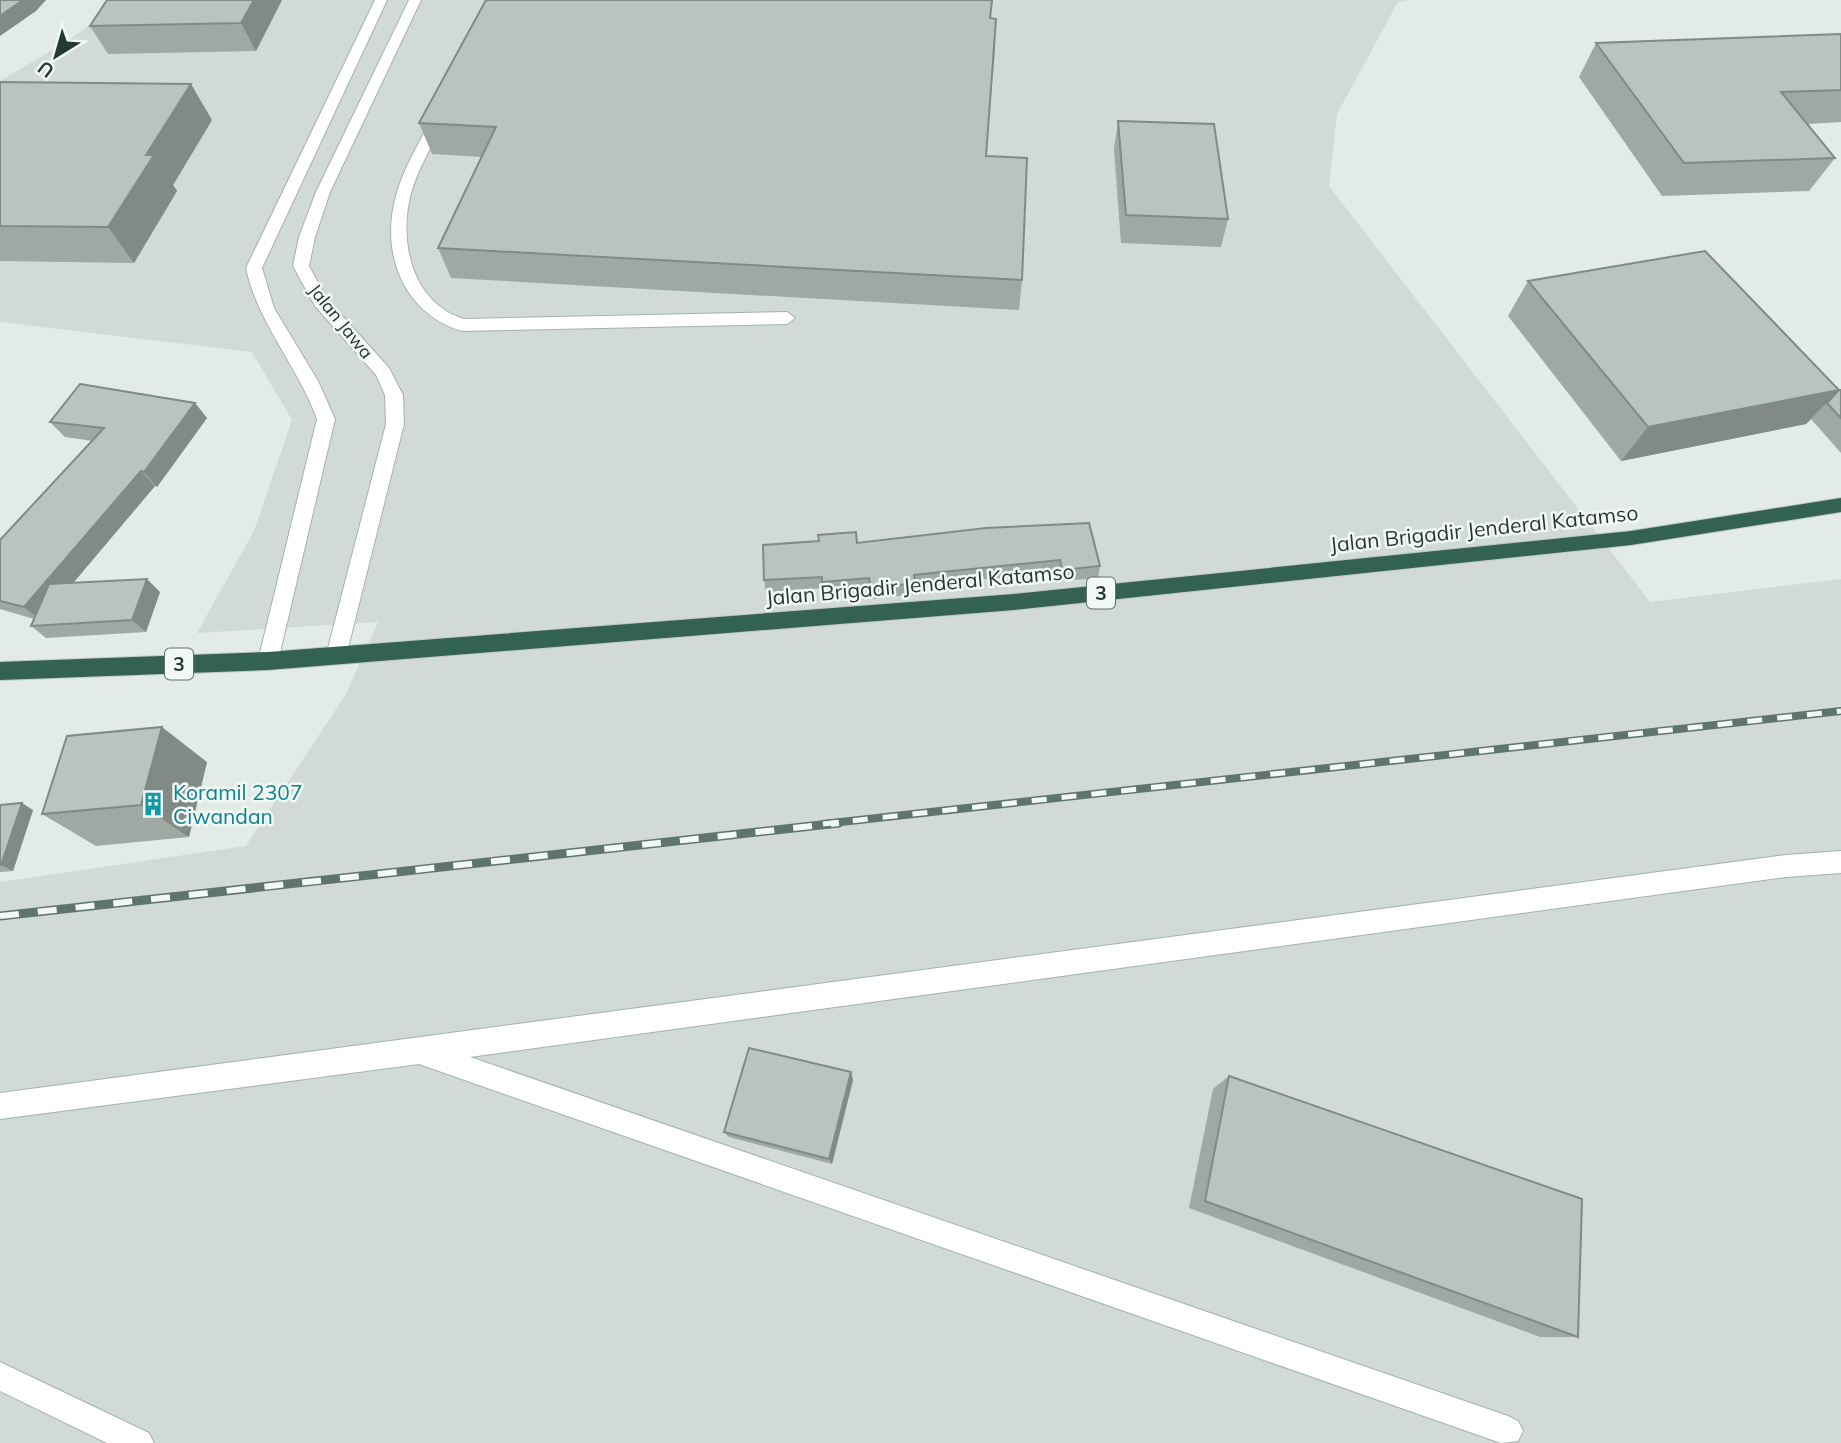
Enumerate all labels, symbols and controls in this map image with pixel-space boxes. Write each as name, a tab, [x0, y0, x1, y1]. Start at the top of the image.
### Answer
north arrow	[21, 21, 91, 91]
text: U	[33, 56, 59, 83]
street label: Jalan Jawa	[304, 279, 378, 363]
street label: Jalan Brigadir Jenderal Katamso	[1329, 499, 1639, 557]
street label: Jalan Brigadir Jenderal Katamso	[765, 558, 1075, 610]
road number: 3	[1087, 578, 1115, 608]
road number: 3	[165, 649, 193, 680]
place label: Koramil 2307 Ciwandan	[173, 779, 303, 829]
building icon: Koramil 2307 Ciwandan	[139, 790, 167, 818]

